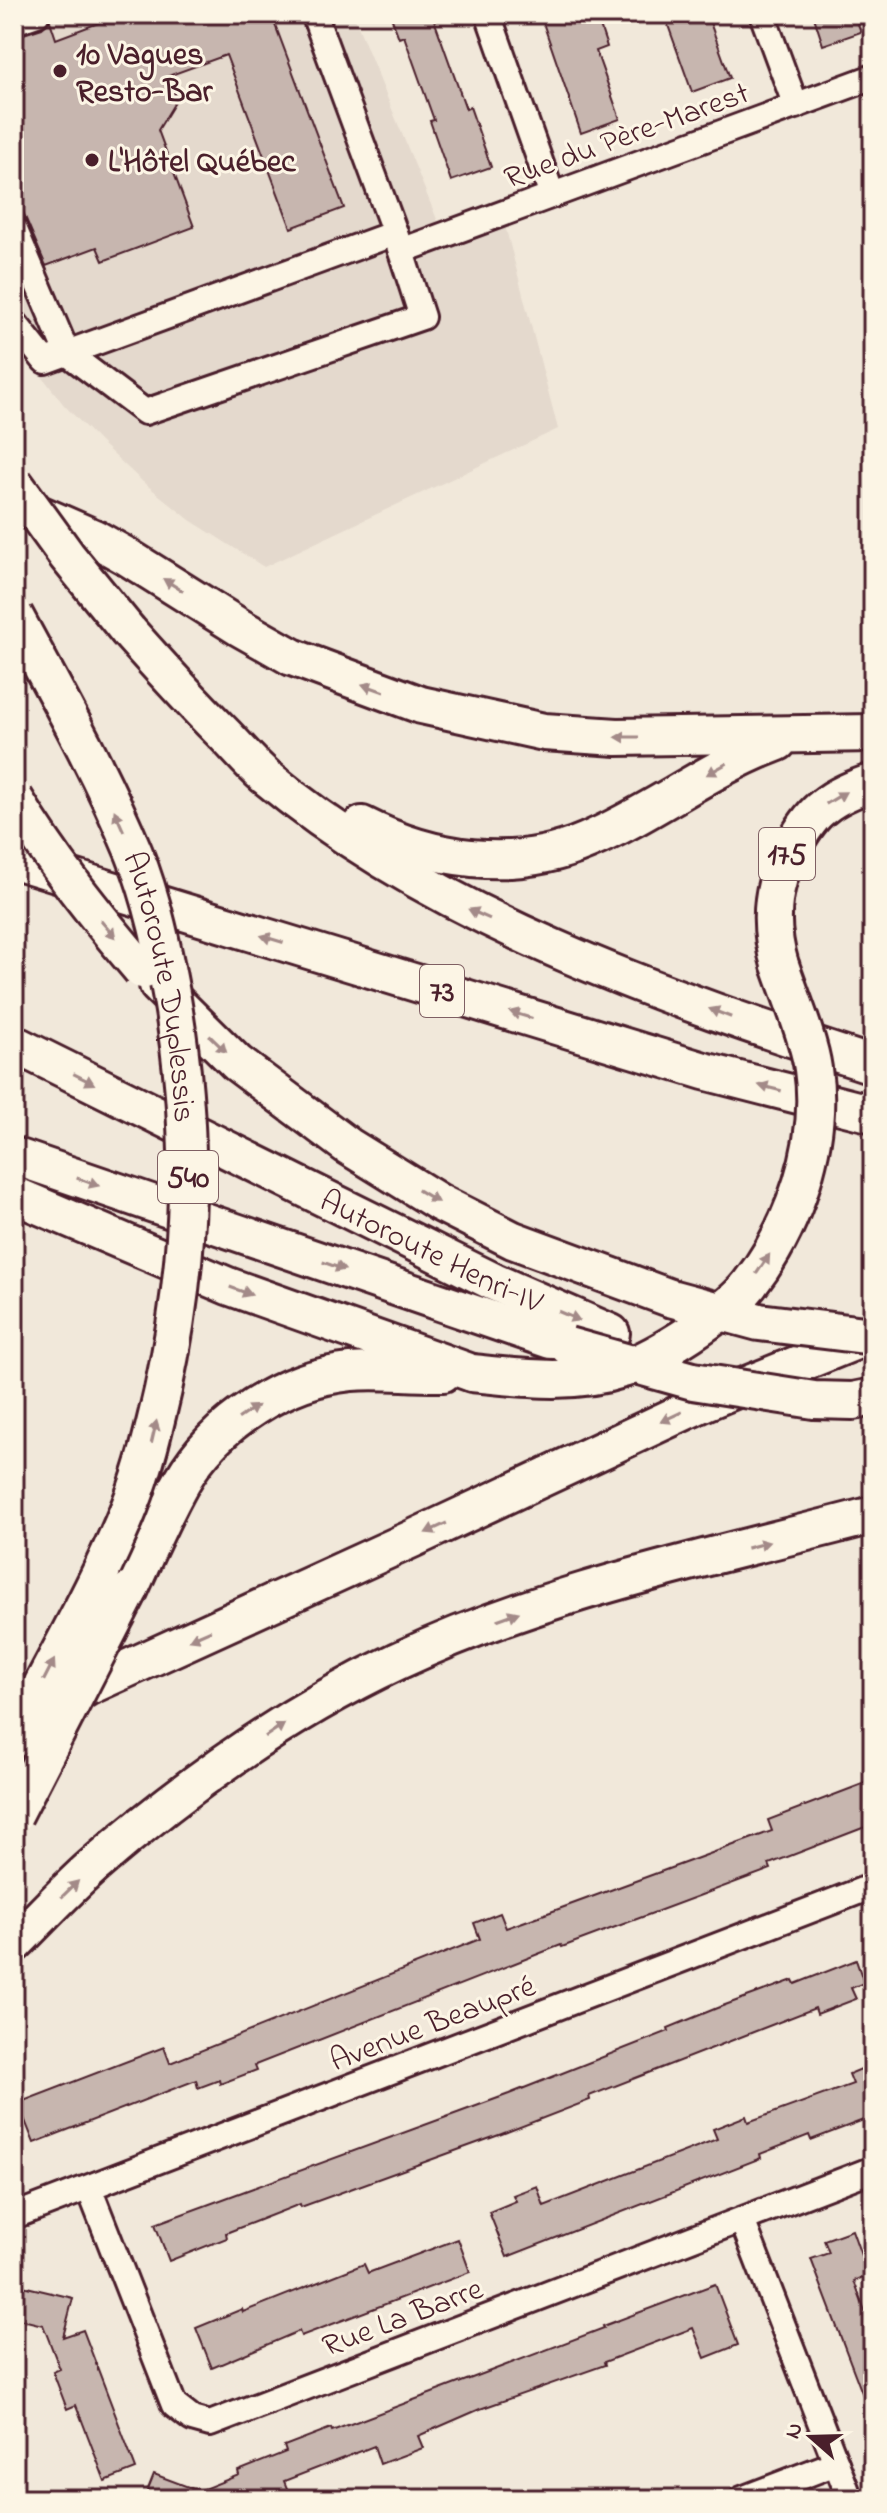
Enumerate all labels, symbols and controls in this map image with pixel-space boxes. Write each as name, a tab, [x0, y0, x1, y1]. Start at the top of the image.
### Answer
place label: 10 Vagues Resto-Bar	[76, 33, 214, 117]
marker: 10 Vagues Resto-Bar	[51, 62, 69, 80]
street label: Rue du Père-Marest	[498, 71, 757, 203]
place label: L'Hôtel Québec	[108, 140, 296, 187]
marker: L'Hôtel Québec	[83, 151, 101, 169]
one-way arrow	[162, 579, 184, 593]
one-way arrow	[361, 681, 385, 693]
one-way arrow	[614, 731, 639, 743]
one-way arrow	[706, 762, 729, 776]
one-way arrow	[825, 792, 847, 806]
one-way arrow	[113, 809, 126, 833]
road number: 175	[759, 828, 815, 880]
street label: Autoroute Duplessis	[109, 845, 206, 1124]
one-way arrow	[468, 907, 491, 920]
one-way arrow	[99, 919, 116, 939]
one-way arrow	[260, 932, 284, 945]
road number: 73	[420, 965, 464, 1017]
one-way arrow	[708, 1006, 732, 1019]
one-way arrow	[508, 1008, 532, 1021]
one-way arrow	[208, 1034, 227, 1053]
one-way arrow	[72, 1072, 95, 1085]
one-way arrow	[758, 1082, 783, 1094]
road number: 540	[158, 1151, 218, 1203]
one-way arrow	[76, 1176, 100, 1188]
street label: Autoroute Henri-IV	[311, 1179, 550, 1328]
one-way arrow	[417, 1188, 440, 1203]
one-way arrow	[755, 1253, 770, 1274]
one-way arrow	[322, 1260, 346, 1272]
one-way arrow	[229, 1285, 253, 1297]
one-way arrow	[557, 1309, 581, 1322]
one-way arrow	[237, 1405, 259, 1420]
one-way arrow	[660, 1410, 683, 1424]
one-way arrow	[148, 1420, 160, 1445]
one-way arrow	[424, 1521, 448, 1535]
one-way arrow	[745, 1538, 770, 1550]
one-way arrow	[496, 1610, 520, 1622]
one-way arrow	[188, 1629, 211, 1642]
one-way arrow	[43, 1658, 56, 1681]
one-way arrow	[265, 1723, 286, 1738]
one-way arrow	[60, 1880, 79, 1899]
street label: Avenue Beaupré	[324, 1964, 543, 2086]
street label: Rue La Barre	[316, 2267, 491, 2371]
north arrow	[771, 2397, 851, 2477]
text: N	[777, 2419, 813, 2444]

